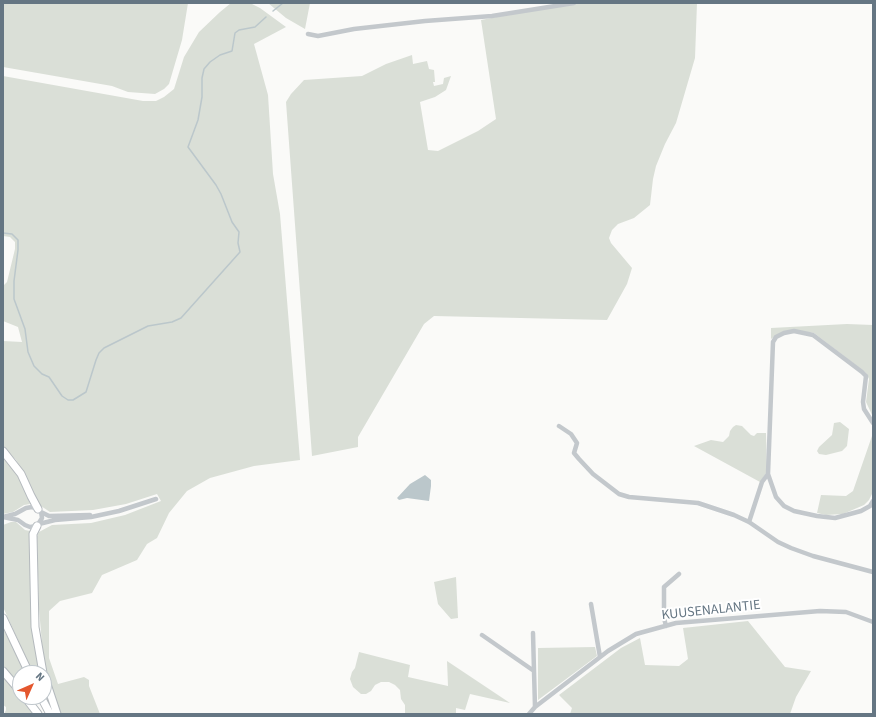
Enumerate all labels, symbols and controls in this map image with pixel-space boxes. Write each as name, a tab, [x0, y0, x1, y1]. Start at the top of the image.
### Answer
street label: KUUSENALANTIE	[661, 597, 761, 625]
north arrow	[12, 665, 52, 705]
text: N	[32, 669, 48, 685]

